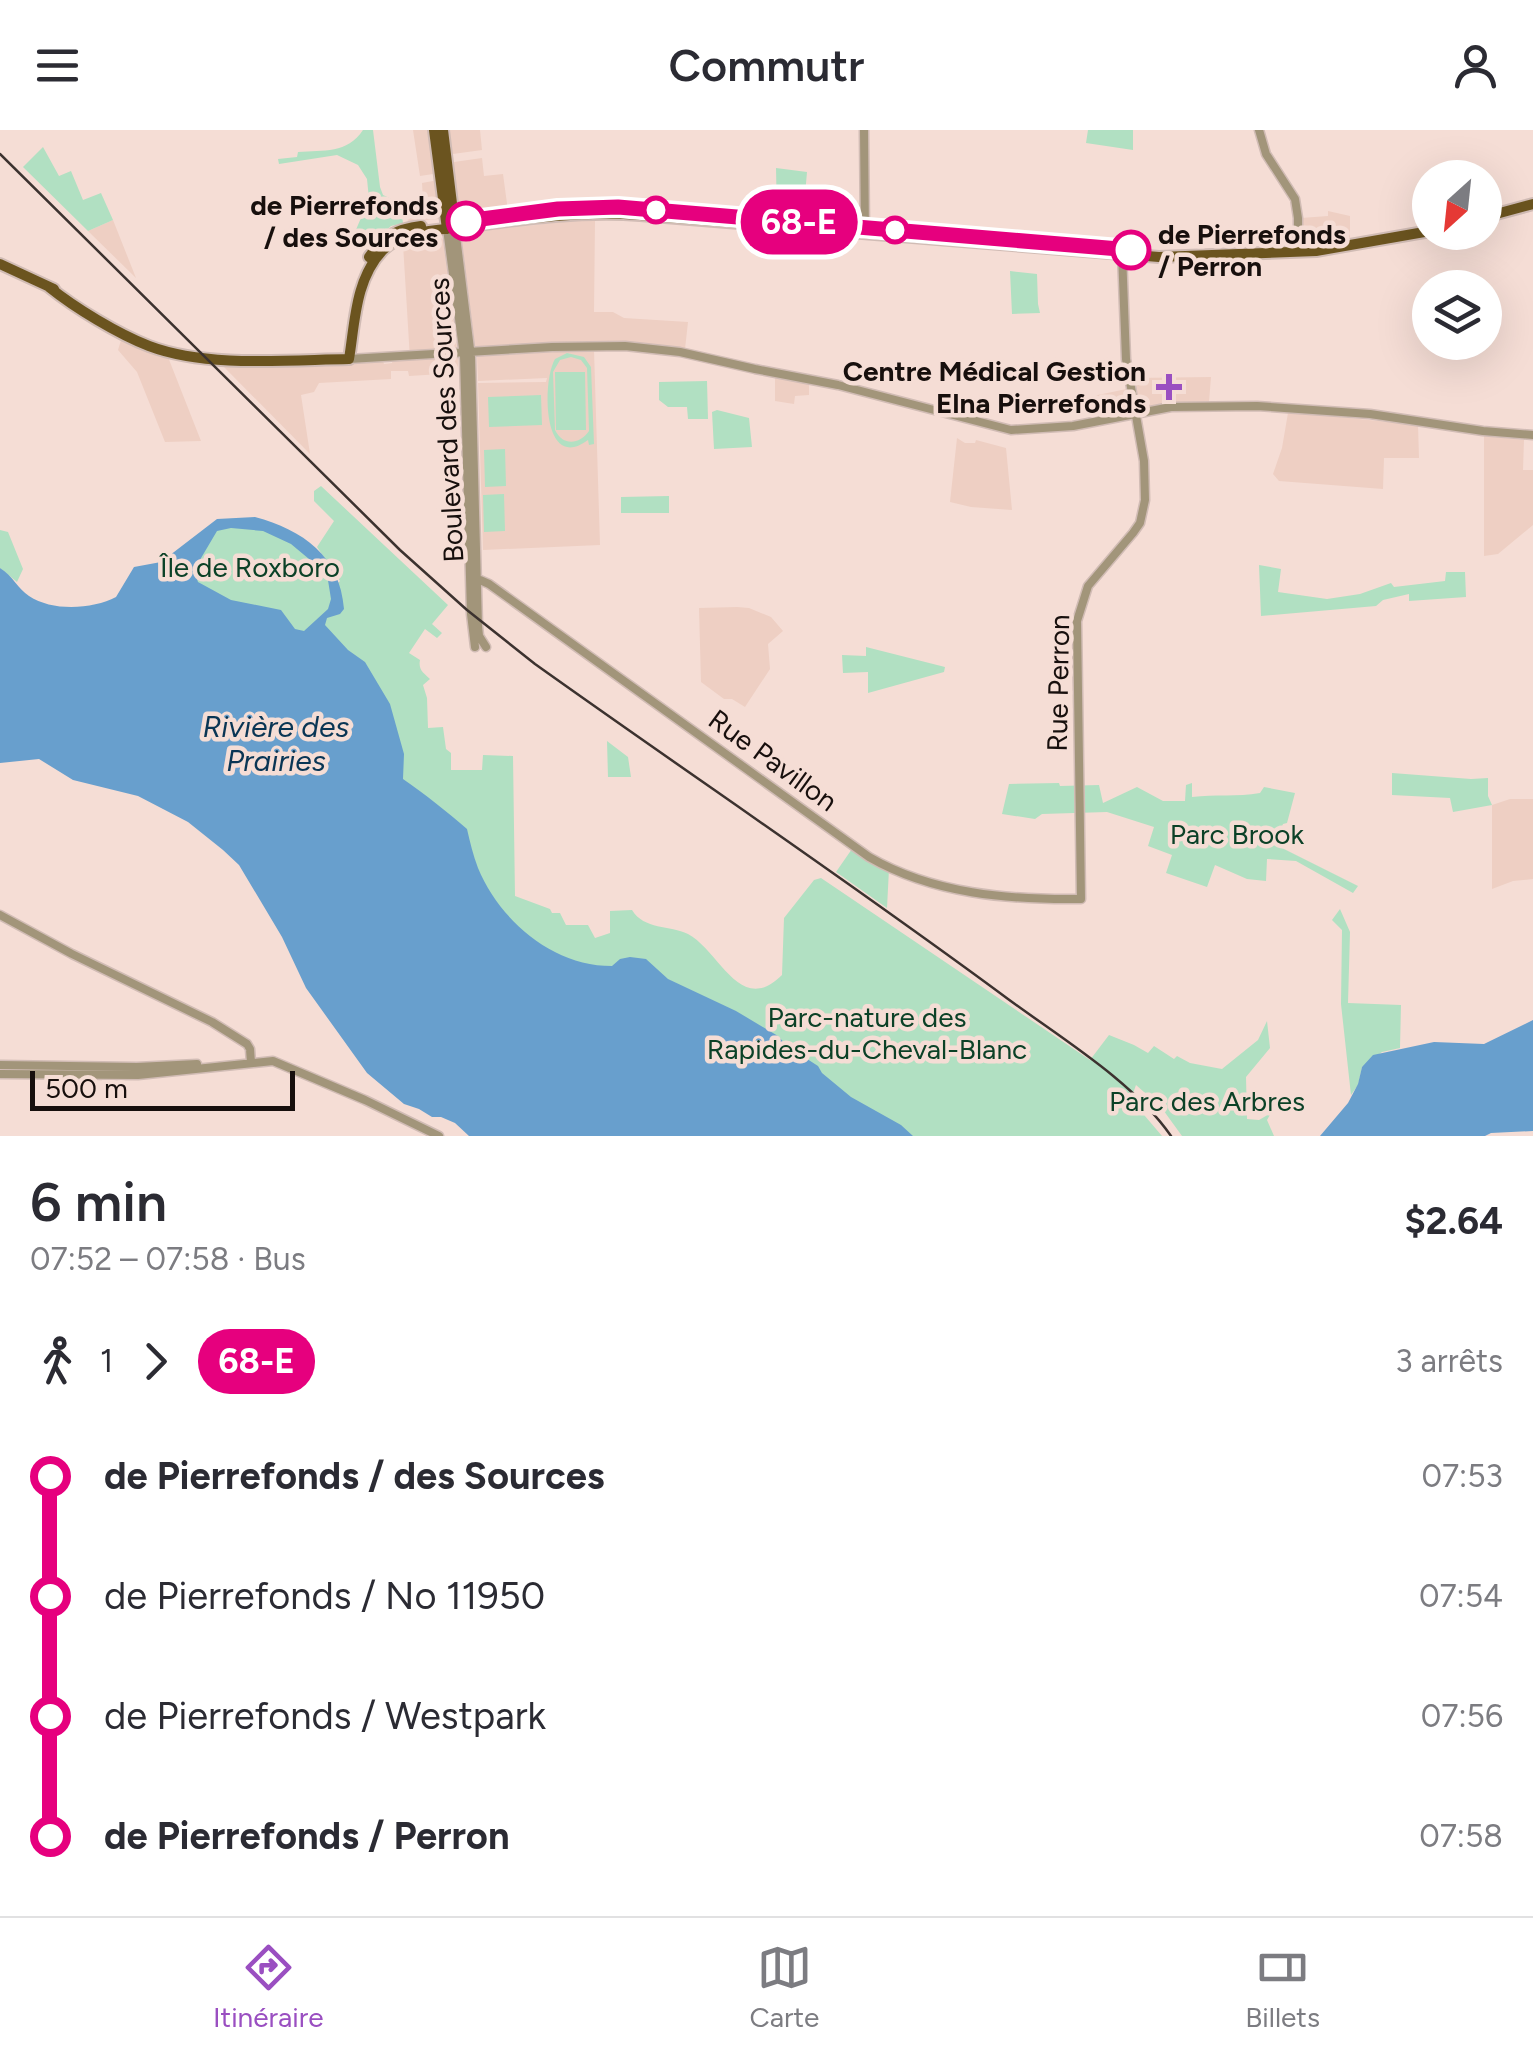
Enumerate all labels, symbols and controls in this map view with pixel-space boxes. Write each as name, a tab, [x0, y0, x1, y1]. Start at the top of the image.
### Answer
icon: menu	[30, 38, 85, 93]
text: Commutr	[669, 38, 864, 92]
icon: person	[1448, 38, 1503, 93]
north arrow	[1412, 160, 1502, 250]
map controls	[1412, 160, 1502, 360]
place label: de Pierrefonds / des Sources	[250, 188, 438, 254]
line badge: 68-E	[729, 189, 869, 254]
unlabelled marker	[643, 197, 669, 223]
text: 68-E	[761, 201, 837, 243]
marker: de Pierrefonds / des Sources	[447, 202, 485, 240]
unlabelled marker	[882, 217, 908, 243]
place label: de Pierrefonds / Perron	[1158, 217, 1346, 283]
marker: de Pierrefonds / Perron	[1112, 231, 1150, 269]
button: layers	[1412, 270, 1502, 360]
street label: Boulevard des Sources	[422, 277, 470, 563]
place label: Centre Médical Gestion Elna Pierrefonds	[843, 354, 1146, 420]
marker: Centre Médical Gestion Elna Pierrefonds	[1156, 374, 1182, 400]
park label: Île de Roxboro	[158, 550, 340, 584]
street label: Rue Perron	[1040, 614, 1076, 752]
street label: Rue Pavillon	[702, 702, 844, 818]
water label: Rivière des Prairies	[203, 708, 349, 779]
park label: Parc Brook	[1170, 817, 1305, 851]
park label: Parc-nature des Rapides-du-Cheval-Blanc	[707, 1000, 1027, 1066]
scale bar	[30, 1066, 295, 1110]
text: 500 m	[45, 1071, 128, 1105]
park label: Parc des Arbres	[1109, 1084, 1305, 1118]
text: 6 min	[30, 1169, 167, 1235]
text: $2.64	[1404, 1198, 1503, 1244]
text: 07:52 – 07:58 · Bus	[30, 1240, 306, 1278]
icon: walk	[30, 1334, 85, 1389]
icon: forward	[128, 1334, 183, 1389]
text: 68-E	[218, 1340, 295, 1382]
text: 1	[100, 1342, 113, 1380]
text: 3 arrêts	[1395, 1342, 1503, 1380]
text: de Pierrefonds / des Sources	[104, 1453, 605, 1499]
text: 07:53	[1421, 1457, 1503, 1495]
text: de Pierrefonds / No 11950	[104, 1573, 545, 1619]
text: 07:54	[1419, 1577, 1503, 1615]
text: de Pierrefonds / Westpark	[104, 1693, 546, 1739]
text: 07:56	[1421, 1697, 1503, 1735]
text: de Pierrefonds / Perron	[104, 1813, 510, 1859]
text: 07:58	[1419, 1817, 1503, 1855]
tab: Itinéraire	[213, 1940, 324, 2034]
tab: Carte	[749, 1940, 819, 2034]
tab: Billets	[1245, 1940, 1320, 2034]

